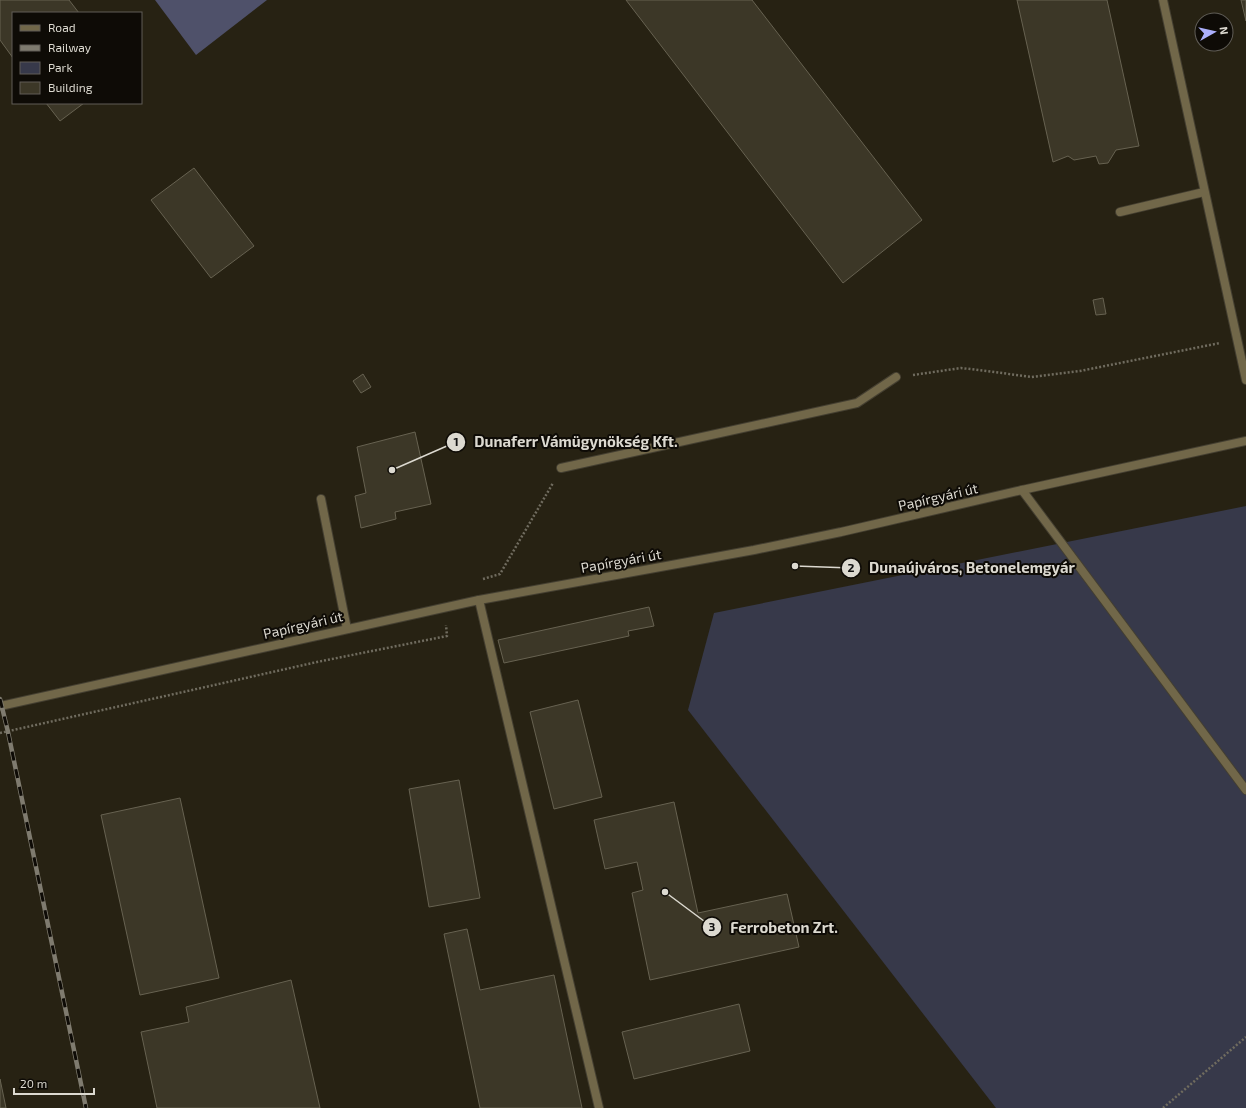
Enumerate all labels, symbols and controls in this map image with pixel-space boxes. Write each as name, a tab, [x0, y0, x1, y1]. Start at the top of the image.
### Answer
legend	[12, 12, 142, 104]
north arrow	[1194, 12, 1234, 52]
text: Road	[48, 20, 76, 34]
text: N	[1217, 26, 1231, 35]
text: Railway	[48, 40, 92, 54]
text: Park	[48, 60, 73, 74]
text: Building	[48, 80, 93, 94]
callout: Dunaferr Vámügynökség Kft.	[446, 428, 686, 455]
text: Dunaferr Vámügynökség Kft.	[474, 432, 678, 451]
text: 1	[453, 434, 459, 448]
street label: Papírgyári út	[896, 479, 979, 514]
street label: Papírgyári út	[579, 545, 662, 576]
callout: Dunaújváros, Betonelemgyár	[841, 555, 1083, 582]
text: Dunaújváros, Betonelemgyár	[869, 558, 1076, 577]
text: 2	[848, 560, 855, 574]
street label: Papírgyári út	[261, 607, 344, 642]
callout: Ferrobeton Zrt.	[702, 914, 846, 941]
text: Ferrobeton Zrt.	[730, 918, 838, 936]
text: 3	[709, 919, 716, 933]
scale bar	[14, 1070, 94, 1096]
text: 20 m	[20, 1076, 47, 1090]

